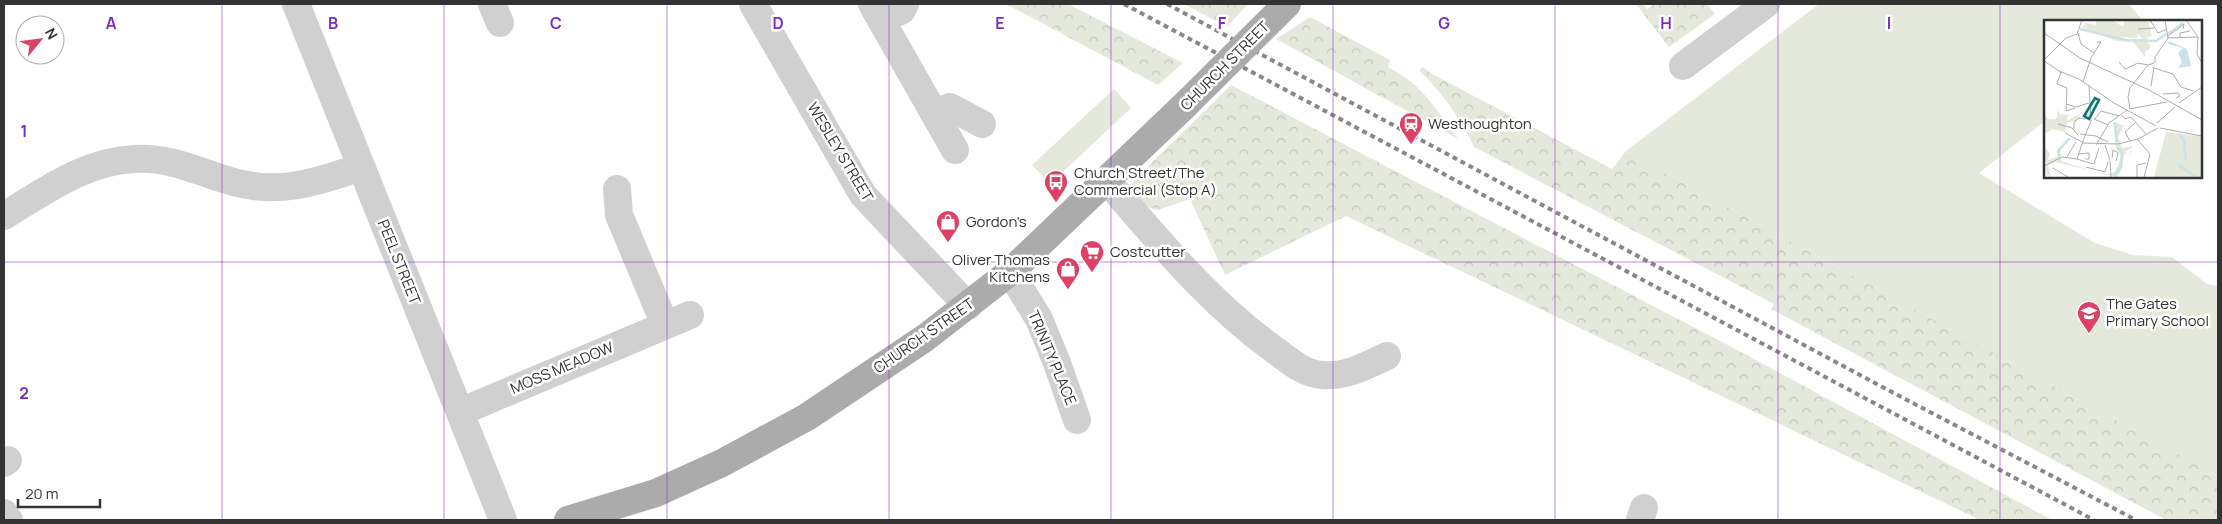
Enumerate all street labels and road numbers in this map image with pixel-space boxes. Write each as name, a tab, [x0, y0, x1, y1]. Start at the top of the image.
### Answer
street label: CHURCH STREET	[1175, 16, 1274, 115]
street label: WESLEY STREET	[803, 98, 878, 205]
street label: PEEL STREET	[373, 216, 426, 307]
street label: CHURCH STREET	[869, 293, 978, 378]
street label: TRINITY PLACE	[1023, 307, 1082, 408]
street label: MOSS MEADOW	[507, 336, 617, 399]

